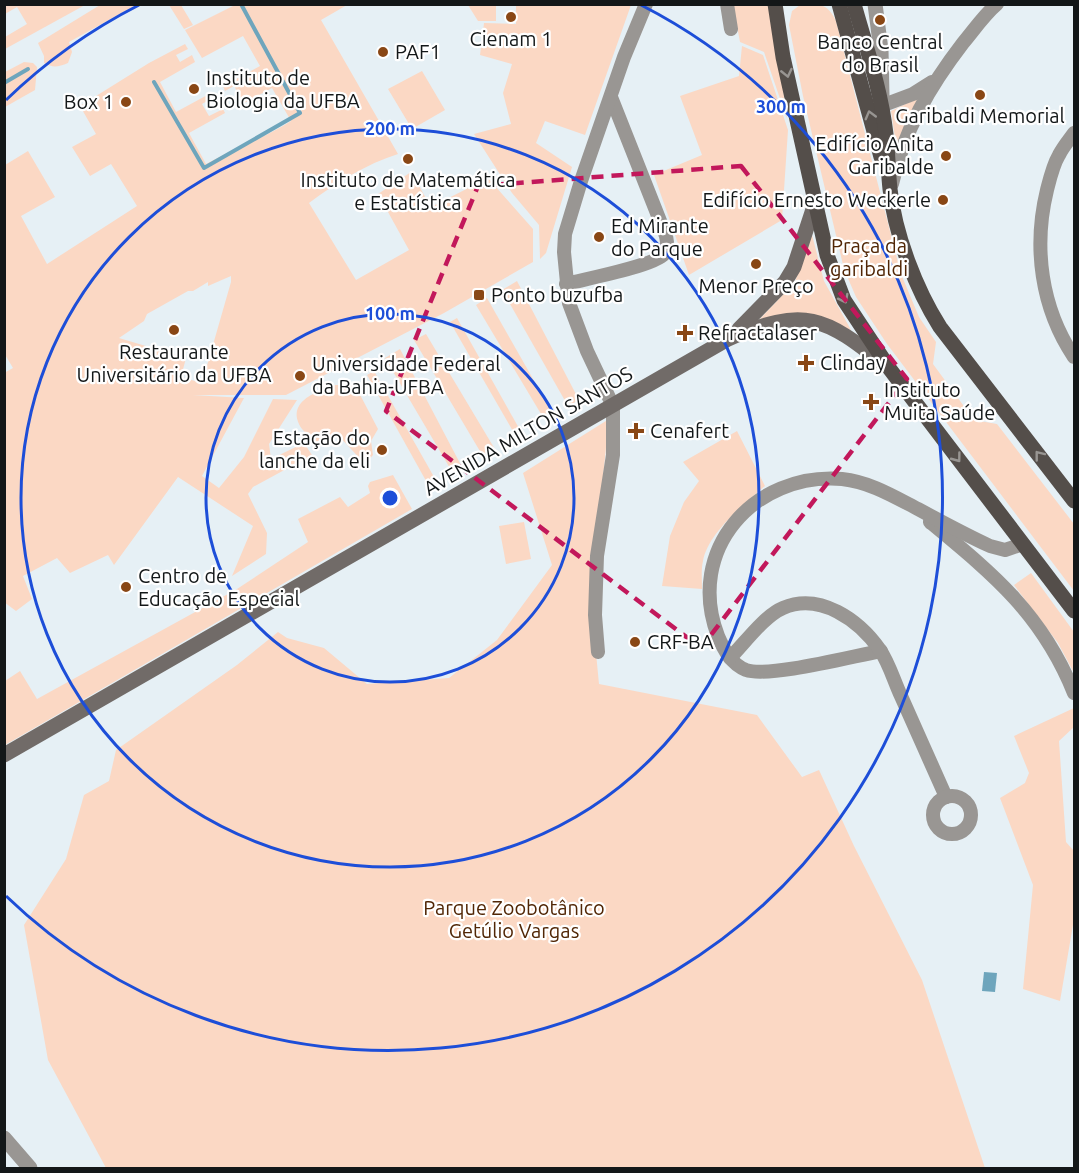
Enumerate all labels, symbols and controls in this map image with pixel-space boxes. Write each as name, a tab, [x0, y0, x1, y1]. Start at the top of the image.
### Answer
marker: Cienam 1	[504, 10, 518, 24]
marker: Banco Central do Brasil	[873, 13, 887, 27]
place label: Cienam 1	[470, 27, 552, 50]
place label: Banco Central do Brasil	[817, 30, 943, 76]
place label: PAF1	[395, 40, 441, 63]
marker: PAF1	[376, 45, 390, 59]
place label: Instituto de Biologia da UFBA	[206, 66, 360, 112]
one-way arrow	[780, 67, 793, 77]
marker: Instituto de Biologia da UFBA	[187, 82, 201, 96]
marker: Garibaldi Memorial	[973, 88, 987, 102]
place label: Box 1	[64, 90, 114, 113]
marker: Box 1	[119, 95, 133, 109]
text: 300 m	[756, 96, 806, 116]
place label: Garibaldi Memorial	[895, 104, 1065, 127]
one-way arrow	[864, 110, 877, 120]
text: 200 m	[365, 118, 415, 138]
place label: Edifício Anita Garibalde	[815, 132, 934, 178]
marker: Edifício Anita Garibalde	[939, 149, 953, 163]
marker: Instituto de Matemática e Estatística	[401, 152, 415, 166]
place label: Instituto de Matemática e Estatística	[301, 168, 515, 214]
place label: Edifício Ernesto Weckerle	[703, 188, 931, 211]
marker: Edifício Ernesto Weckerle	[936, 193, 950, 207]
place label: Ed Mirante do Parque	[611, 214, 709, 260]
marker: Ed Mirante do Parque	[592, 230, 606, 244]
park label: Praça da garibaldi	[830, 234, 908, 280]
marker: Menor Preço	[749, 257, 763, 271]
place label: Menor Preço	[698, 274, 814, 297]
place label: Ponto buzufba	[491, 283, 623, 306]
marker: Ponto buzufba	[472, 288, 486, 302]
one-way arrow	[837, 293, 848, 303]
text: 100 m	[365, 303, 415, 323]
place label: Refractalaser	[698, 321, 818, 344]
marker: Restaurante Universitário da UFBA	[167, 323, 181, 337]
marker: Refractalaser	[676, 324, 694, 342]
place label: Restaurante Universitário da UFBA	[76, 340, 272, 386]
place label: Clinday	[820, 351, 886, 374]
place label: Universidade Federal da Bahia-UFBA	[312, 352, 500, 398]
marker: Clinday	[797, 354, 815, 372]
street label: AVENIDA MILTON SANTOS	[419, 361, 636, 500]
marker: Universidade Federal da Bahia-UFBA	[293, 369, 307, 383]
place label: Instituto Muita Saúde	[884, 378, 995, 424]
marker: Instituto Muita Saúde	[862, 393, 880, 411]
place label: Cenafert	[650, 419, 729, 442]
marker: Cenafert	[627, 422, 645, 440]
place label: Estação do lanche da eli	[259, 426, 370, 472]
marker: Estação do lanche da eli	[375, 443, 389, 457]
one-way arrow	[950, 451, 961, 462]
one-way arrow	[1035, 451, 1046, 462]
centre of rings	[380, 488, 400, 508]
place label: Centro de Educação Especial	[138, 564, 300, 610]
marker: Centro de Educação Especial	[119, 580, 133, 594]
place label: CRF-BA	[647, 630, 714, 653]
marker: CRF-BA	[628, 635, 642, 649]
park label: Parque Zoobotânico Getúlio Vargas	[423, 896, 605, 942]

